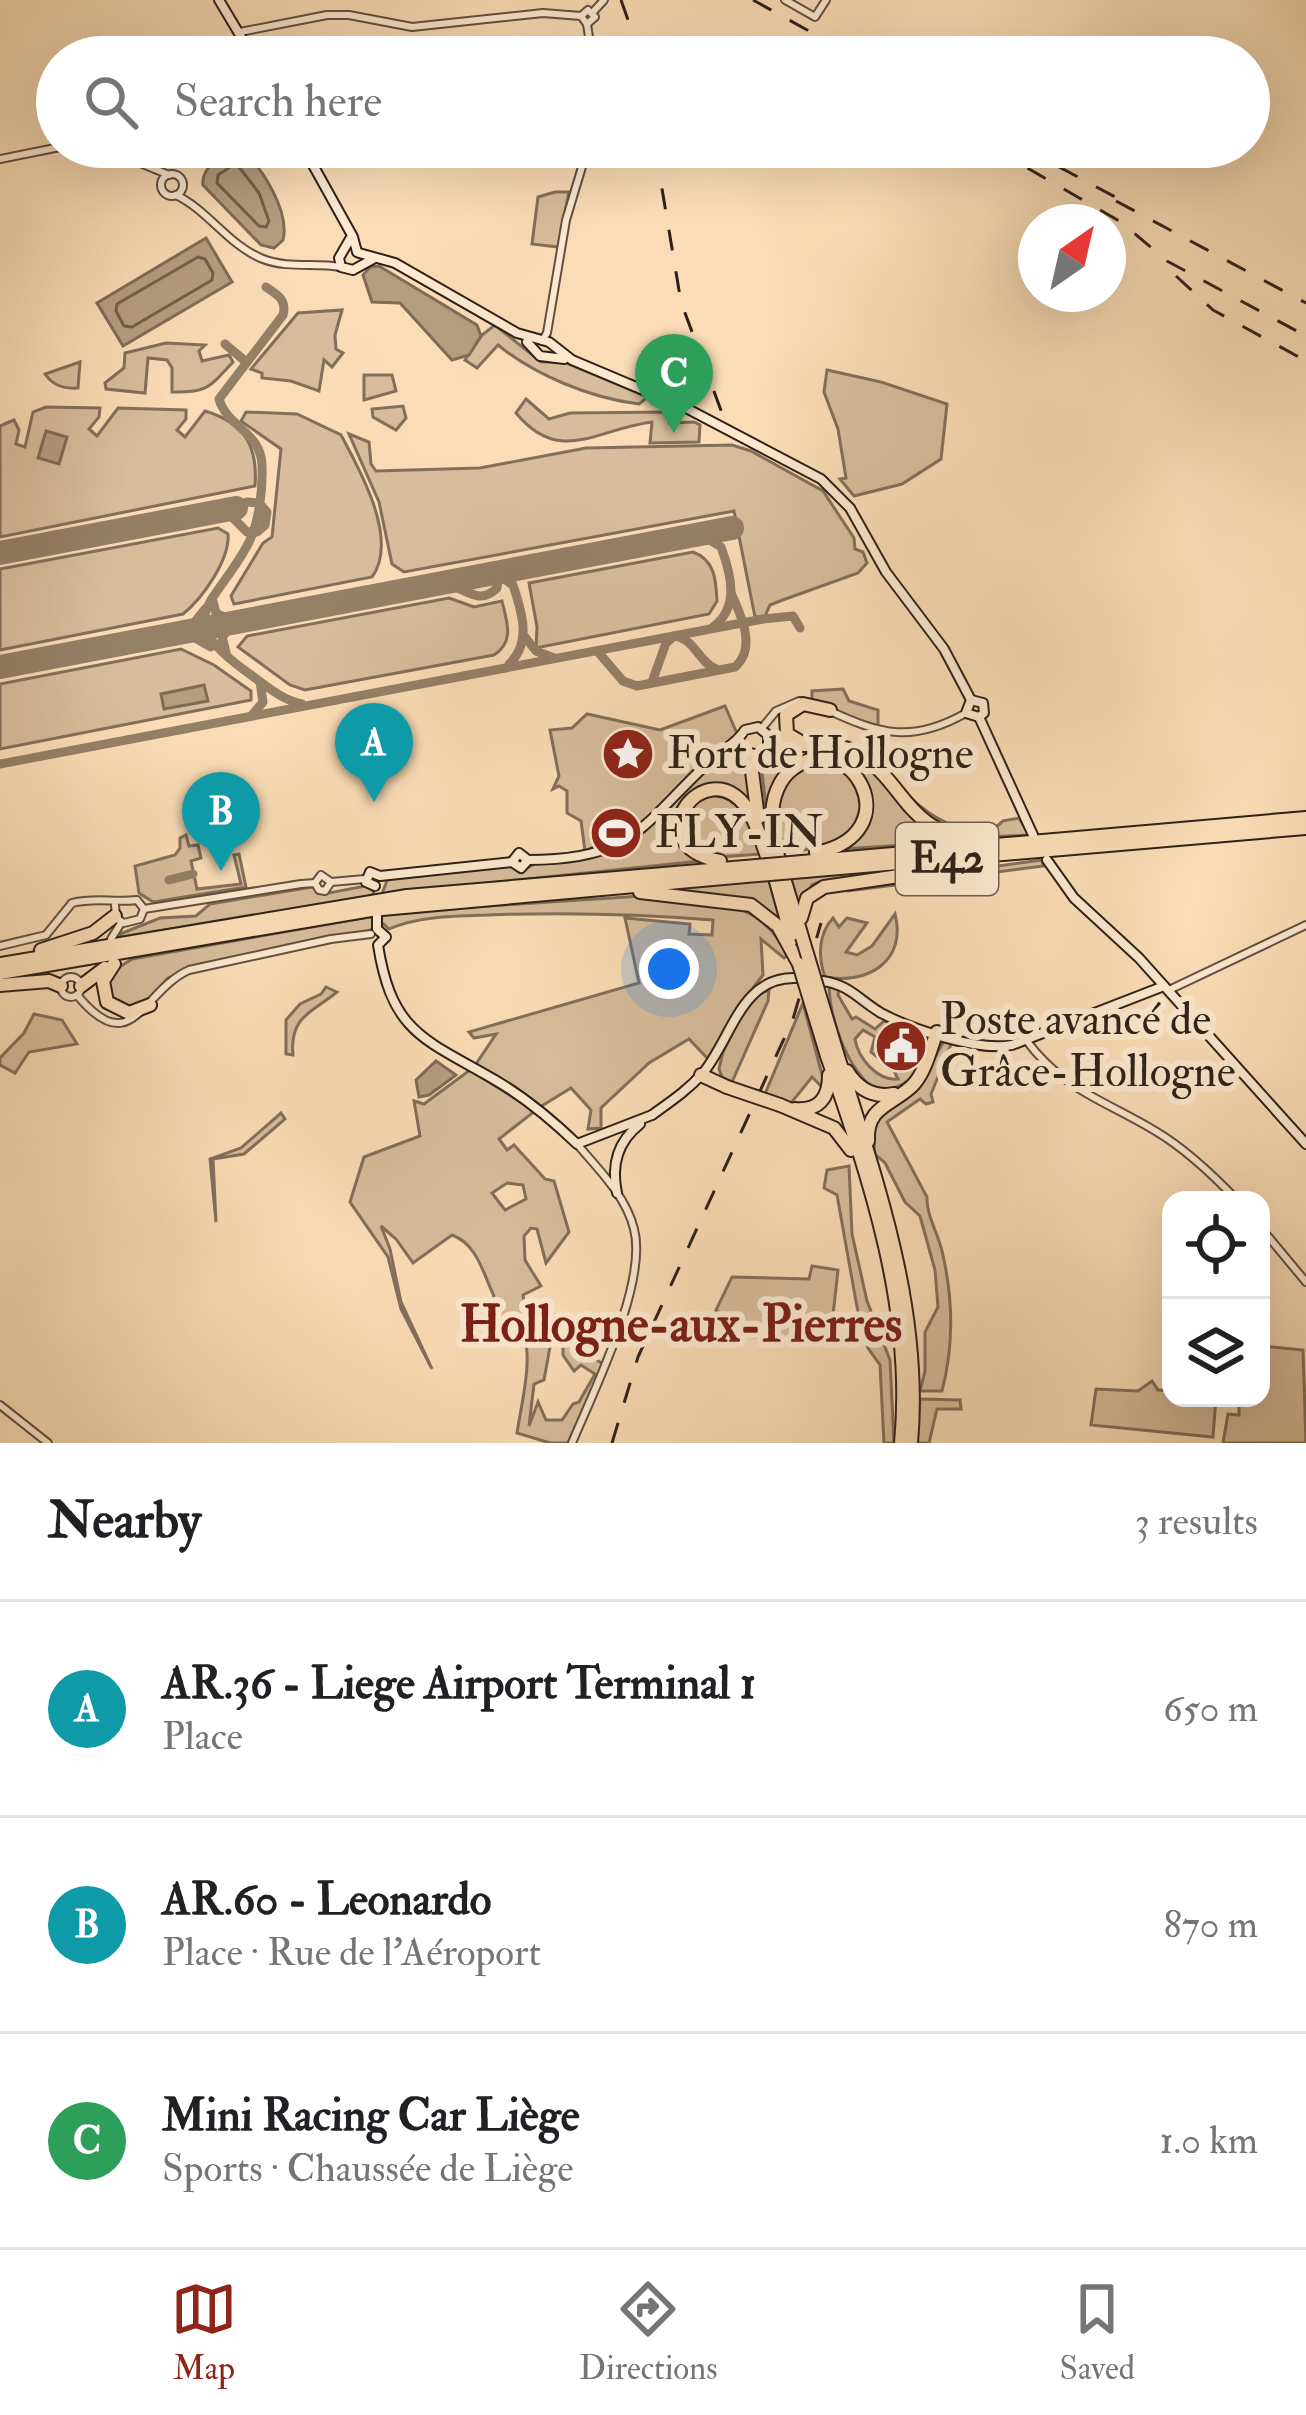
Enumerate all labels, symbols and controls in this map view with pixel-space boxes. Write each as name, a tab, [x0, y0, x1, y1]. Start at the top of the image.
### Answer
search box	[36, 36, 1270, 168]
icon: search	[78, 69, 144, 135]
text: Search here	[174, 74, 382, 130]
north arrow	[1018, 204, 1126, 312]
pin: C	[635, 334, 713, 433]
pin: A	[335, 703, 413, 802]
place icon: Fort de Hollogne	[600, 726, 656, 782]
place label: Fort de Hollogne	[667, 726, 973, 782]
pin: B	[182, 772, 260, 871]
sports icon: FLY-IN	[588, 805, 644, 861]
place label: FLY-IN	[655, 805, 823, 861]
road number: E42	[896, 823, 998, 895]
your location	[639, 939, 699, 999]
place label: Poste avancé de Grâce-Hollogne	[940, 992, 1235, 1100]
public building icon: Poste avancé de Grâce-Hollogne	[873, 1018, 929, 1074]
map controls	[1162, 1191, 1270, 1407]
button: locate	[1162, 1191, 1270, 1299]
district label: Hollogne-aux-Pierres	[460, 1293, 902, 1357]
button: layers	[1162, 1299, 1270, 1407]
text: Nearby	[48, 1489, 201, 1553]
text: 3 results	[1135, 1497, 1258, 1546]
text: AR.36 - Liege Airport Terminal 1	[162, 1656, 756, 1712]
text: A	[75, 1684, 99, 1733]
text: 650 m	[1163, 1684, 1258, 1733]
text: Place	[162, 1712, 243, 1761]
text: AR.60 - Leonardo	[162, 1872, 491, 1928]
text: B	[74, 1900, 100, 1949]
text: 870 m	[1163, 1900, 1258, 1949]
text: Place · Rue de l'Aéroport	[162, 1928, 541, 1977]
text: Mini Racing Car Liège	[162, 2088, 579, 2144]
text: C	[73, 2116, 101, 2165]
text: 1.0 km	[1159, 2116, 1258, 2165]
text: Sports · Chaussée de Liège	[162, 2144, 574, 2193]
tab: Map	[171, 2276, 237, 2389]
tab: Directions	[579, 2276, 718, 2389]
tab: Saved	[1060, 2276, 1135, 2389]

